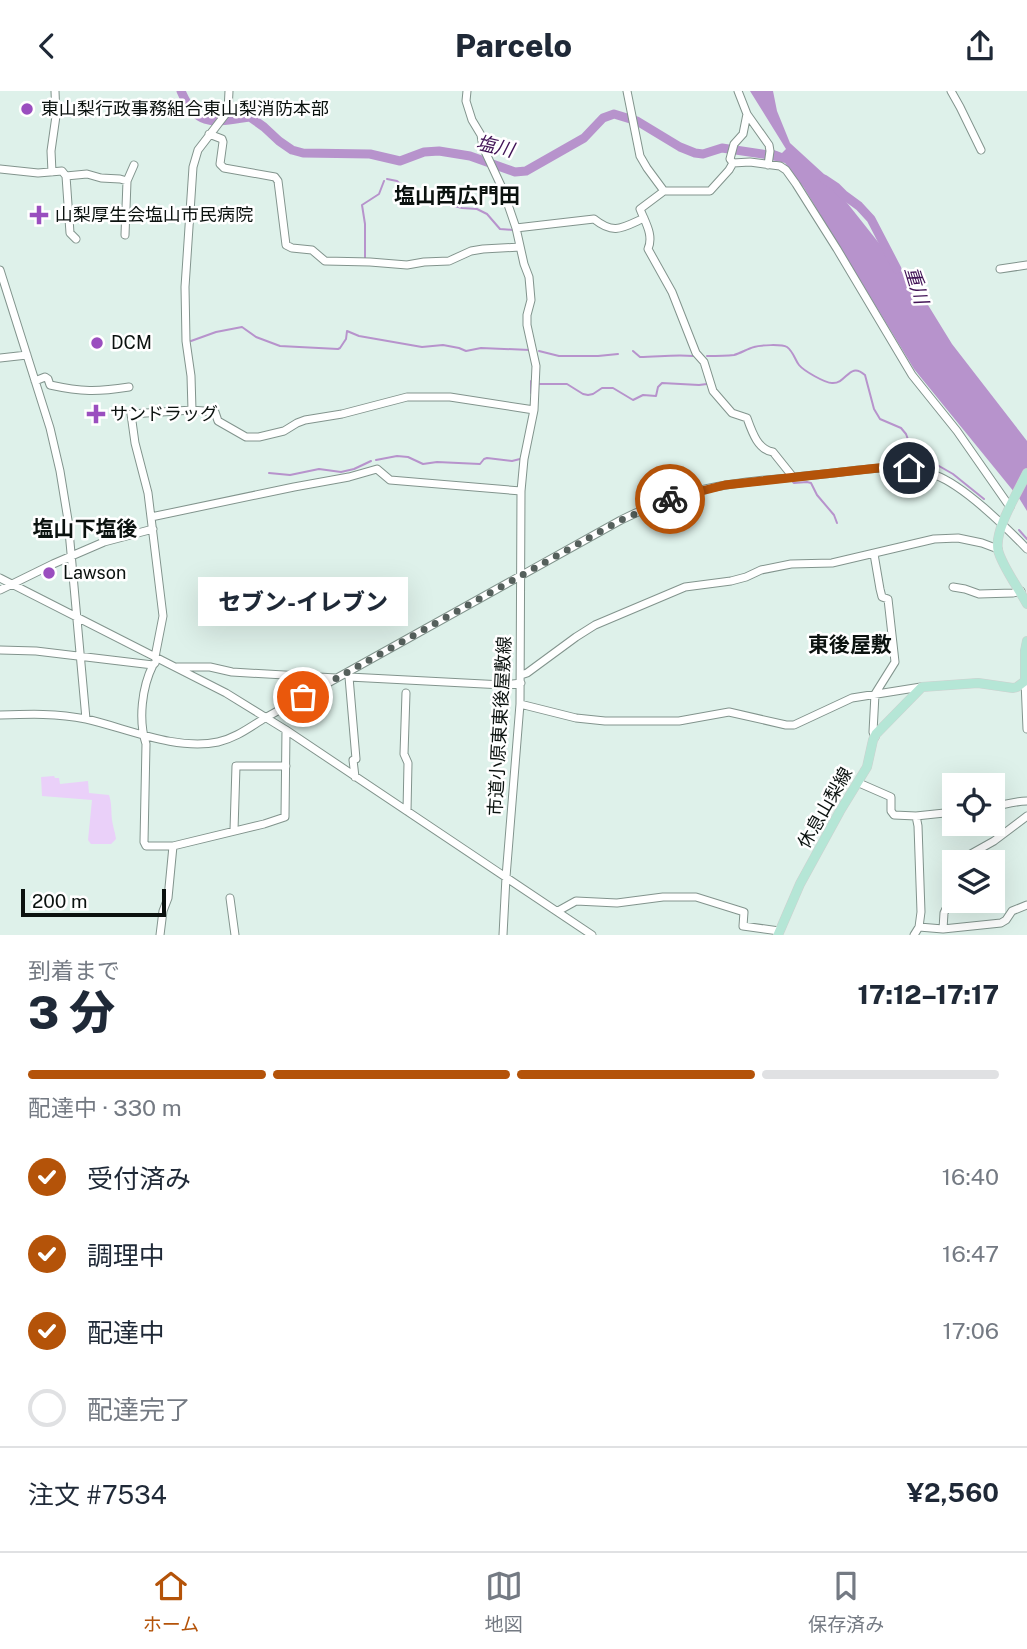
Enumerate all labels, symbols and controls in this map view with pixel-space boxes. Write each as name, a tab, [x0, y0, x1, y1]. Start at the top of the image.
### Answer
icon: back	[28, 27, 66, 65]
text: Parcelo	[455, 27, 572, 64]
icon: share	[961, 27, 999, 65]
place label: 東山梨行政事務組合東山梨消防本部	[41, 98, 329, 119]
marker: 東山梨行政事務組合東山梨消防本部	[19, 101, 35, 117]
water label: 塩川	[474, 131, 518, 161]
district label: 塩山西広門田	[394, 183, 520, 208]
place label: 山梨厚生会塩山市民病院	[55, 204, 253, 225]
marker: 山梨厚生会塩山市民病院	[29, 205, 49, 225]
water label: 重川	[901, 264, 934, 308]
place label: DCM	[111, 332, 152, 353]
marker: DCM	[89, 335, 105, 351]
place label: サンドラッグ	[110, 403, 218, 424]
marker: サンドラッグ	[88, 406, 104, 422]
pin	[879, 438, 939, 498]
icon: home	[890, 449, 928, 487]
courier	[635, 464, 705, 534]
icon: bike	[651, 480, 689, 518]
district label: 塩山下塩後	[33, 516, 138, 541]
place label: Lawson	[63, 562, 126, 583]
marker: Lawson	[41, 565, 57, 581]
callout: セブン-イレブン	[198, 578, 408, 627]
text: セブン-イレブン	[218, 588, 388, 615]
district label: 東後屋敷	[808, 632, 892, 657]
street label: 市道小原東東後屋敷線	[484, 636, 515, 816]
pin	[273, 667, 333, 727]
icon: bag	[284, 678, 322, 716]
street label: 休息山梨線	[793, 764, 856, 852]
map controls	[942, 773, 1005, 913]
button: locate	[942, 773, 1005, 836]
button: layers	[942, 850, 1005, 913]
scale bar	[21, 886, 166, 918]
text: 200 m	[32, 890, 88, 912]
text: 到着まで	[28, 957, 120, 984]
text: 17:12–17:17	[858, 979, 999, 1010]
text: 3 分	[28, 985, 115, 1039]
text: 配達中 · 330 m	[28, 1094, 182, 1121]
icon: check	[28, 1158, 66, 1196]
text: 受付済み	[87, 1163, 191, 1194]
text: 16:40	[942, 1163, 999, 1190]
icon: check	[28, 1235, 66, 1273]
text: 調理中	[87, 1240, 165, 1271]
text: 16:47	[942, 1240, 999, 1267]
icon: check	[28, 1312, 66, 1350]
text: 配達中	[87, 1317, 165, 1348]
text: 17:06	[942, 1317, 999, 1344]
text: 配達完了	[87, 1394, 191, 1425]
text: ¥2,560	[907, 1477, 999, 1508]
text: 注文 #7534	[28, 1479, 167, 1510]
tab: ホーム	[143, 1567, 199, 1636]
tab: 地図	[485, 1567, 523, 1636]
tab: 保存済み	[808, 1567, 884, 1636]

